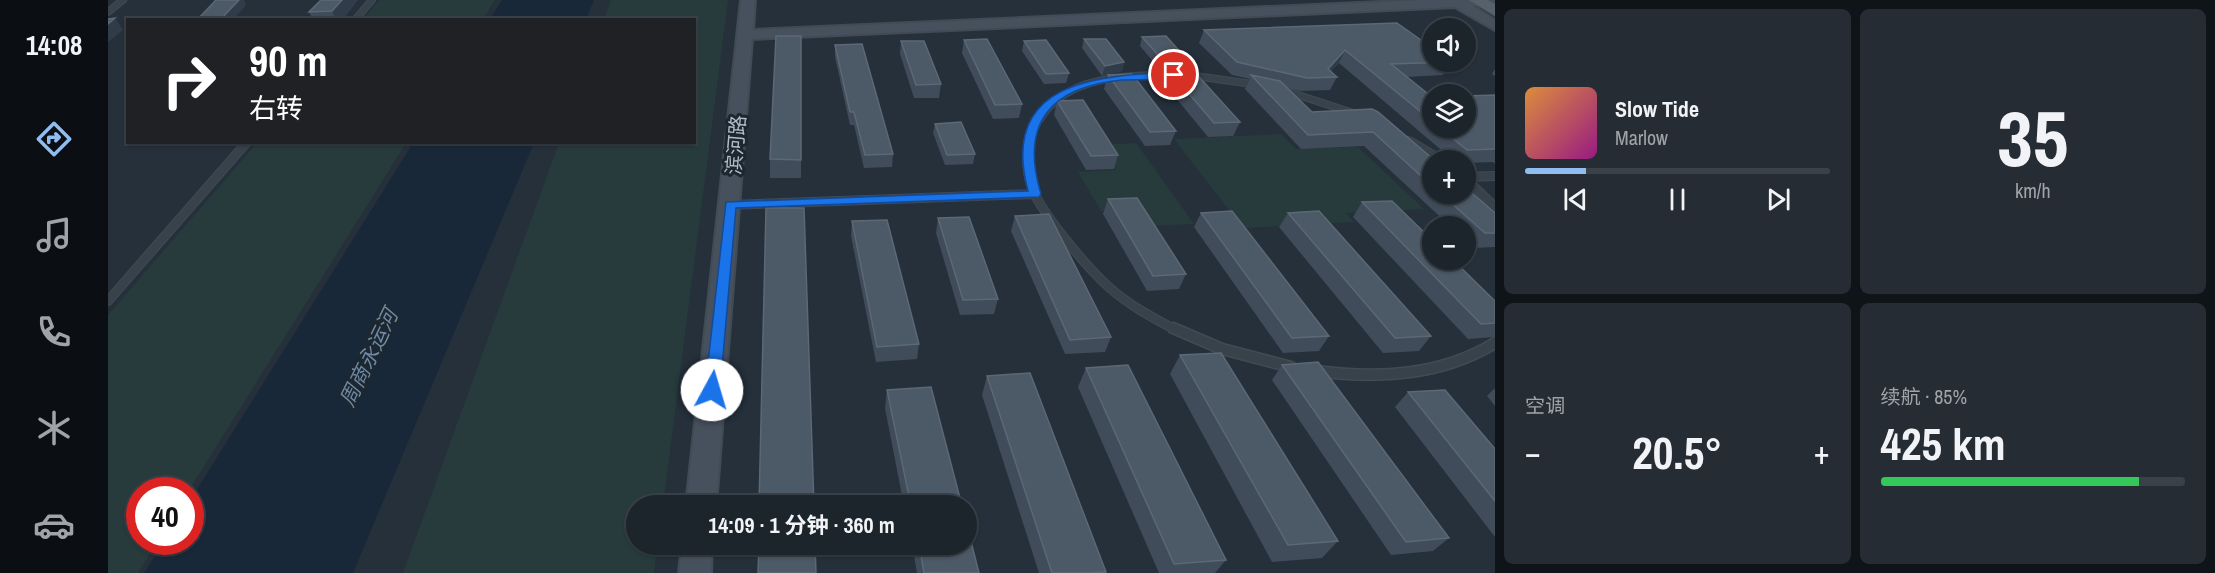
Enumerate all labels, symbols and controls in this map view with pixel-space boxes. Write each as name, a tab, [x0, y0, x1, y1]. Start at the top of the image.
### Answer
map controls	[1422, 18, 1476, 270]
button: sound	[1422, 18, 1476, 72]
text: 14:08	[26, 27, 82, 63]
text: 90 m	[249, 33, 328, 89]
icon: right	[150, 42, 228, 120]
pin	[1148, 49, 1199, 100]
icon: arrive	[1157, 58, 1190, 91]
button: layers	[1422, 84, 1476, 138]
text: 35	[1997, 85, 2068, 190]
text: 右转	[249, 90, 303, 126]
text: Slow Tide	[1615, 94, 1699, 124]
street label: 滨河路	[719, 114, 752, 176]
icon: directions	[33, 118, 75, 160]
text: Marlow	[1615, 124, 1668, 151]
button: +	[1422, 150, 1476, 204]
text: km/h	[2015, 177, 2051, 204]
icon: previous	[1559, 183, 1592, 216]
icon: pause	[1661, 183, 1694, 216]
icon: next	[1762, 183, 1795, 216]
icon: music	[33, 214, 75, 256]
button: −	[1422, 216, 1476, 270]
water label: 周商永运河	[333, 301, 406, 411]
icon: phone	[33, 311, 75, 353]
position arrow	[680, 358, 744, 422]
text: 续航 · 85%	[1881, 383, 1967, 410]
text: 空调	[1525, 392, 1565, 419]
icon: climate	[33, 407, 75, 449]
text: 425 km	[1881, 413, 2006, 474]
text: 20.5°	[1632, 422, 1722, 483]
text: −	[1525, 430, 1541, 474]
text: +	[1814, 430, 1829, 474]
speed limit sign: 40	[126, 477, 204, 555]
icon: car	[33, 504, 75, 546]
text: 14:09 · 1 分钟 · 360 m	[708, 510, 895, 540]

